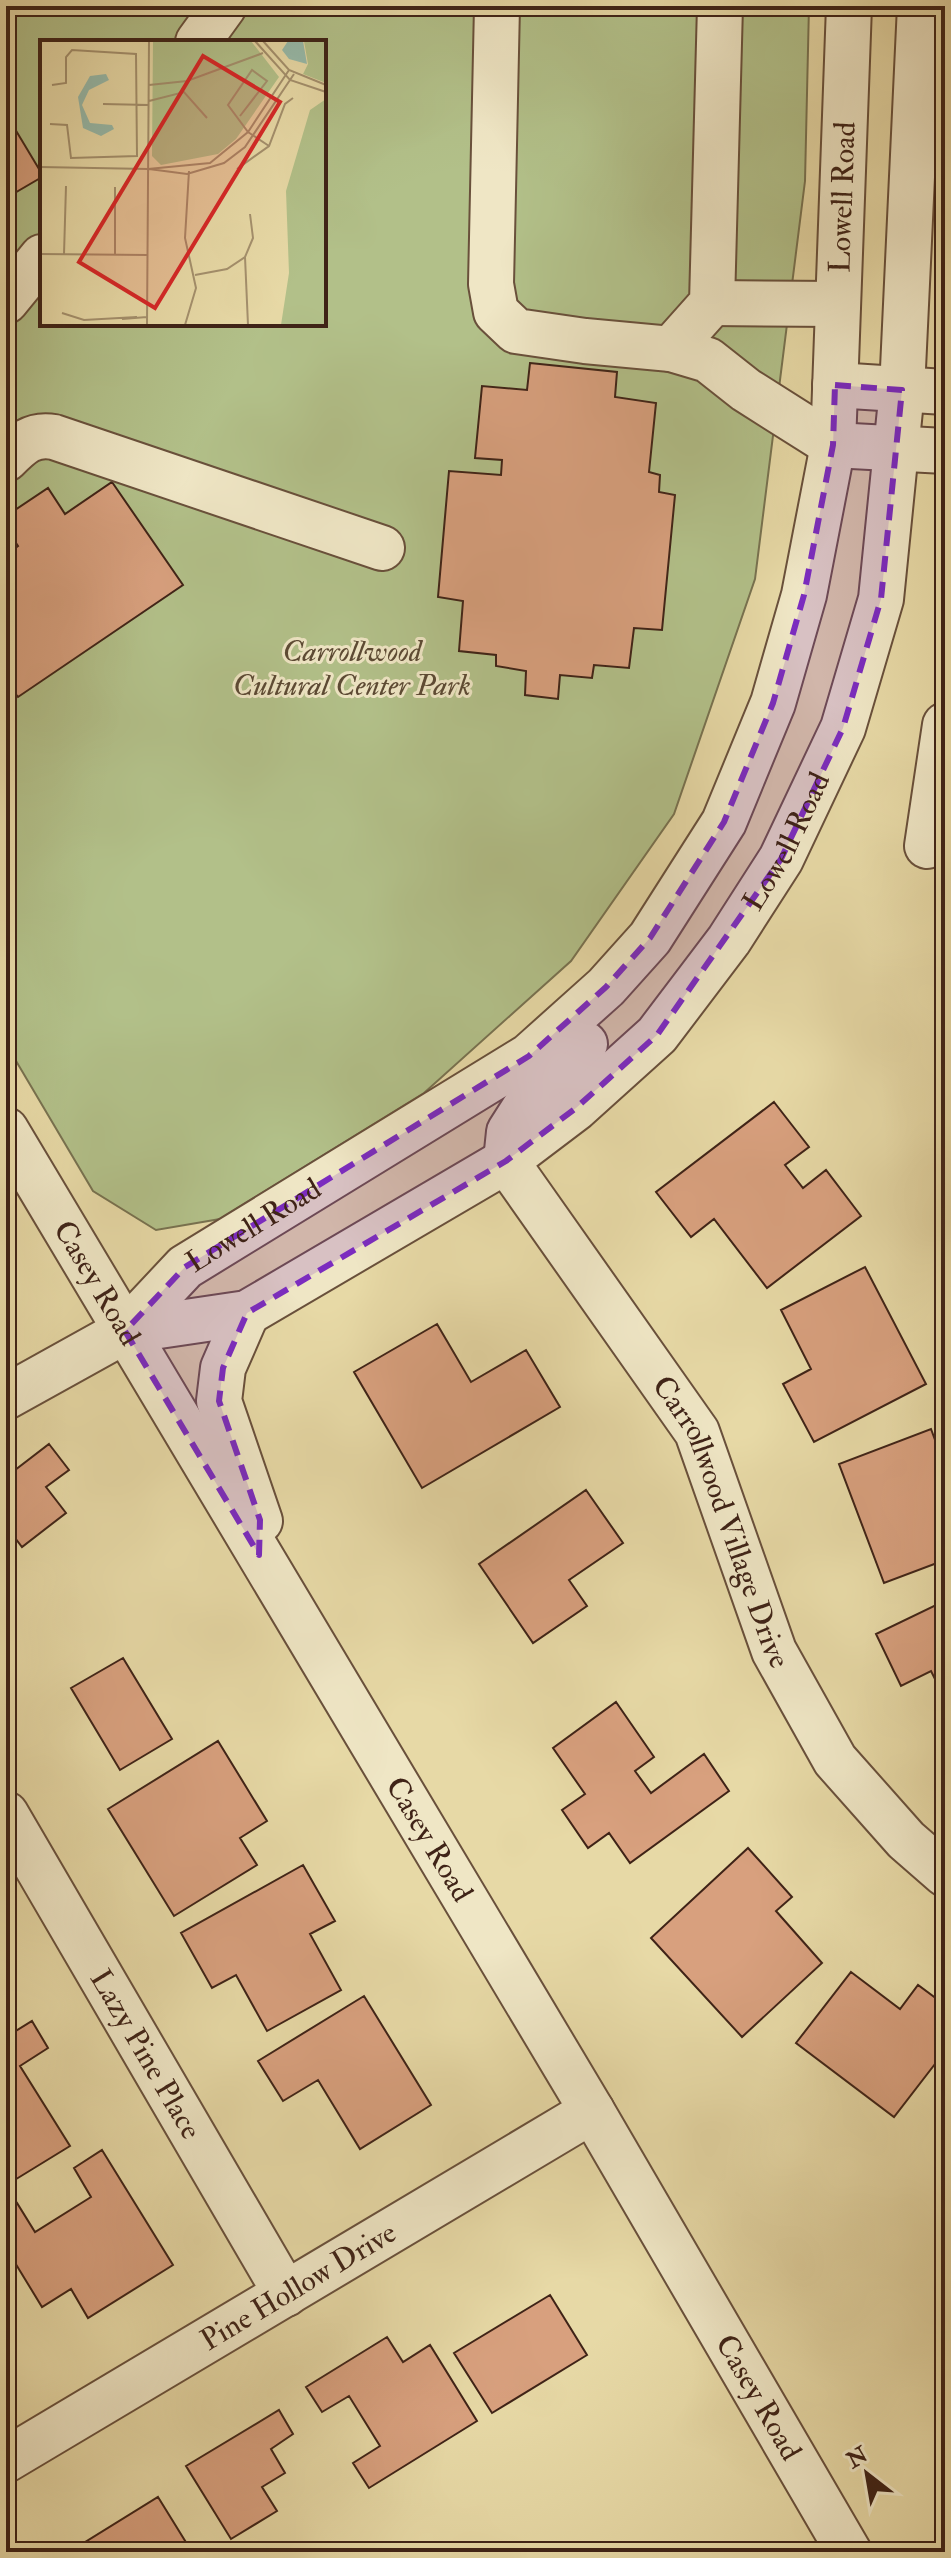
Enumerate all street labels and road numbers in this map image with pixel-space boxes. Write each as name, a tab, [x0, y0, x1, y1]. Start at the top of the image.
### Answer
street label: Lowell Road	[821, 121, 863, 274]
street label: Lowell Road	[734, 766, 838, 918]
street label: Lowell Road	[179, 1170, 328, 1280]
street label: Casey Road	[46, 1214, 149, 1352]
street label: Carrollwood Village Drive	[645, 1368, 798, 1675]
street label: Casey Road	[378, 1770, 481, 1909]
street label: Lazy Pine Place	[82, 1963, 210, 2146]
street label: Pine Hollow Drive	[194, 2214, 403, 2359]
street label: Casey Road	[708, 2328, 810, 2467]

